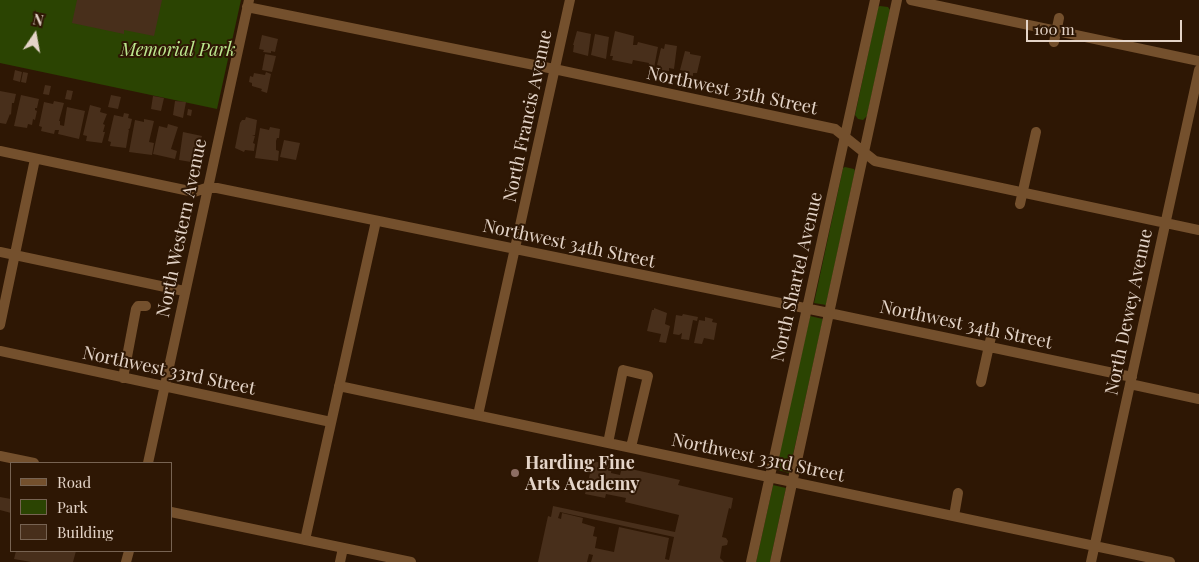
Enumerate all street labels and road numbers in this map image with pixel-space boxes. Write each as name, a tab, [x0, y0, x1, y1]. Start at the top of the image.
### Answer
street label: North Francis Avenue	[499, 28, 557, 204]
street label: Northwest 35th Street	[645, 62, 819, 120]
street label: North Western Avenue	[153, 137, 211, 319]
street label: North Shartel Avenue	[767, 190, 827, 364]
street label: Northwest 34th Street	[481, 215, 657, 273]
street label: North Dewey Avenue	[1101, 227, 1157, 397]
street label: Northwest 34th Street	[878, 296, 1054, 354]
street label: Northwest 33rd Street	[81, 342, 257, 400]
street label: Northwest 33rd Street	[670, 429, 846, 487]

